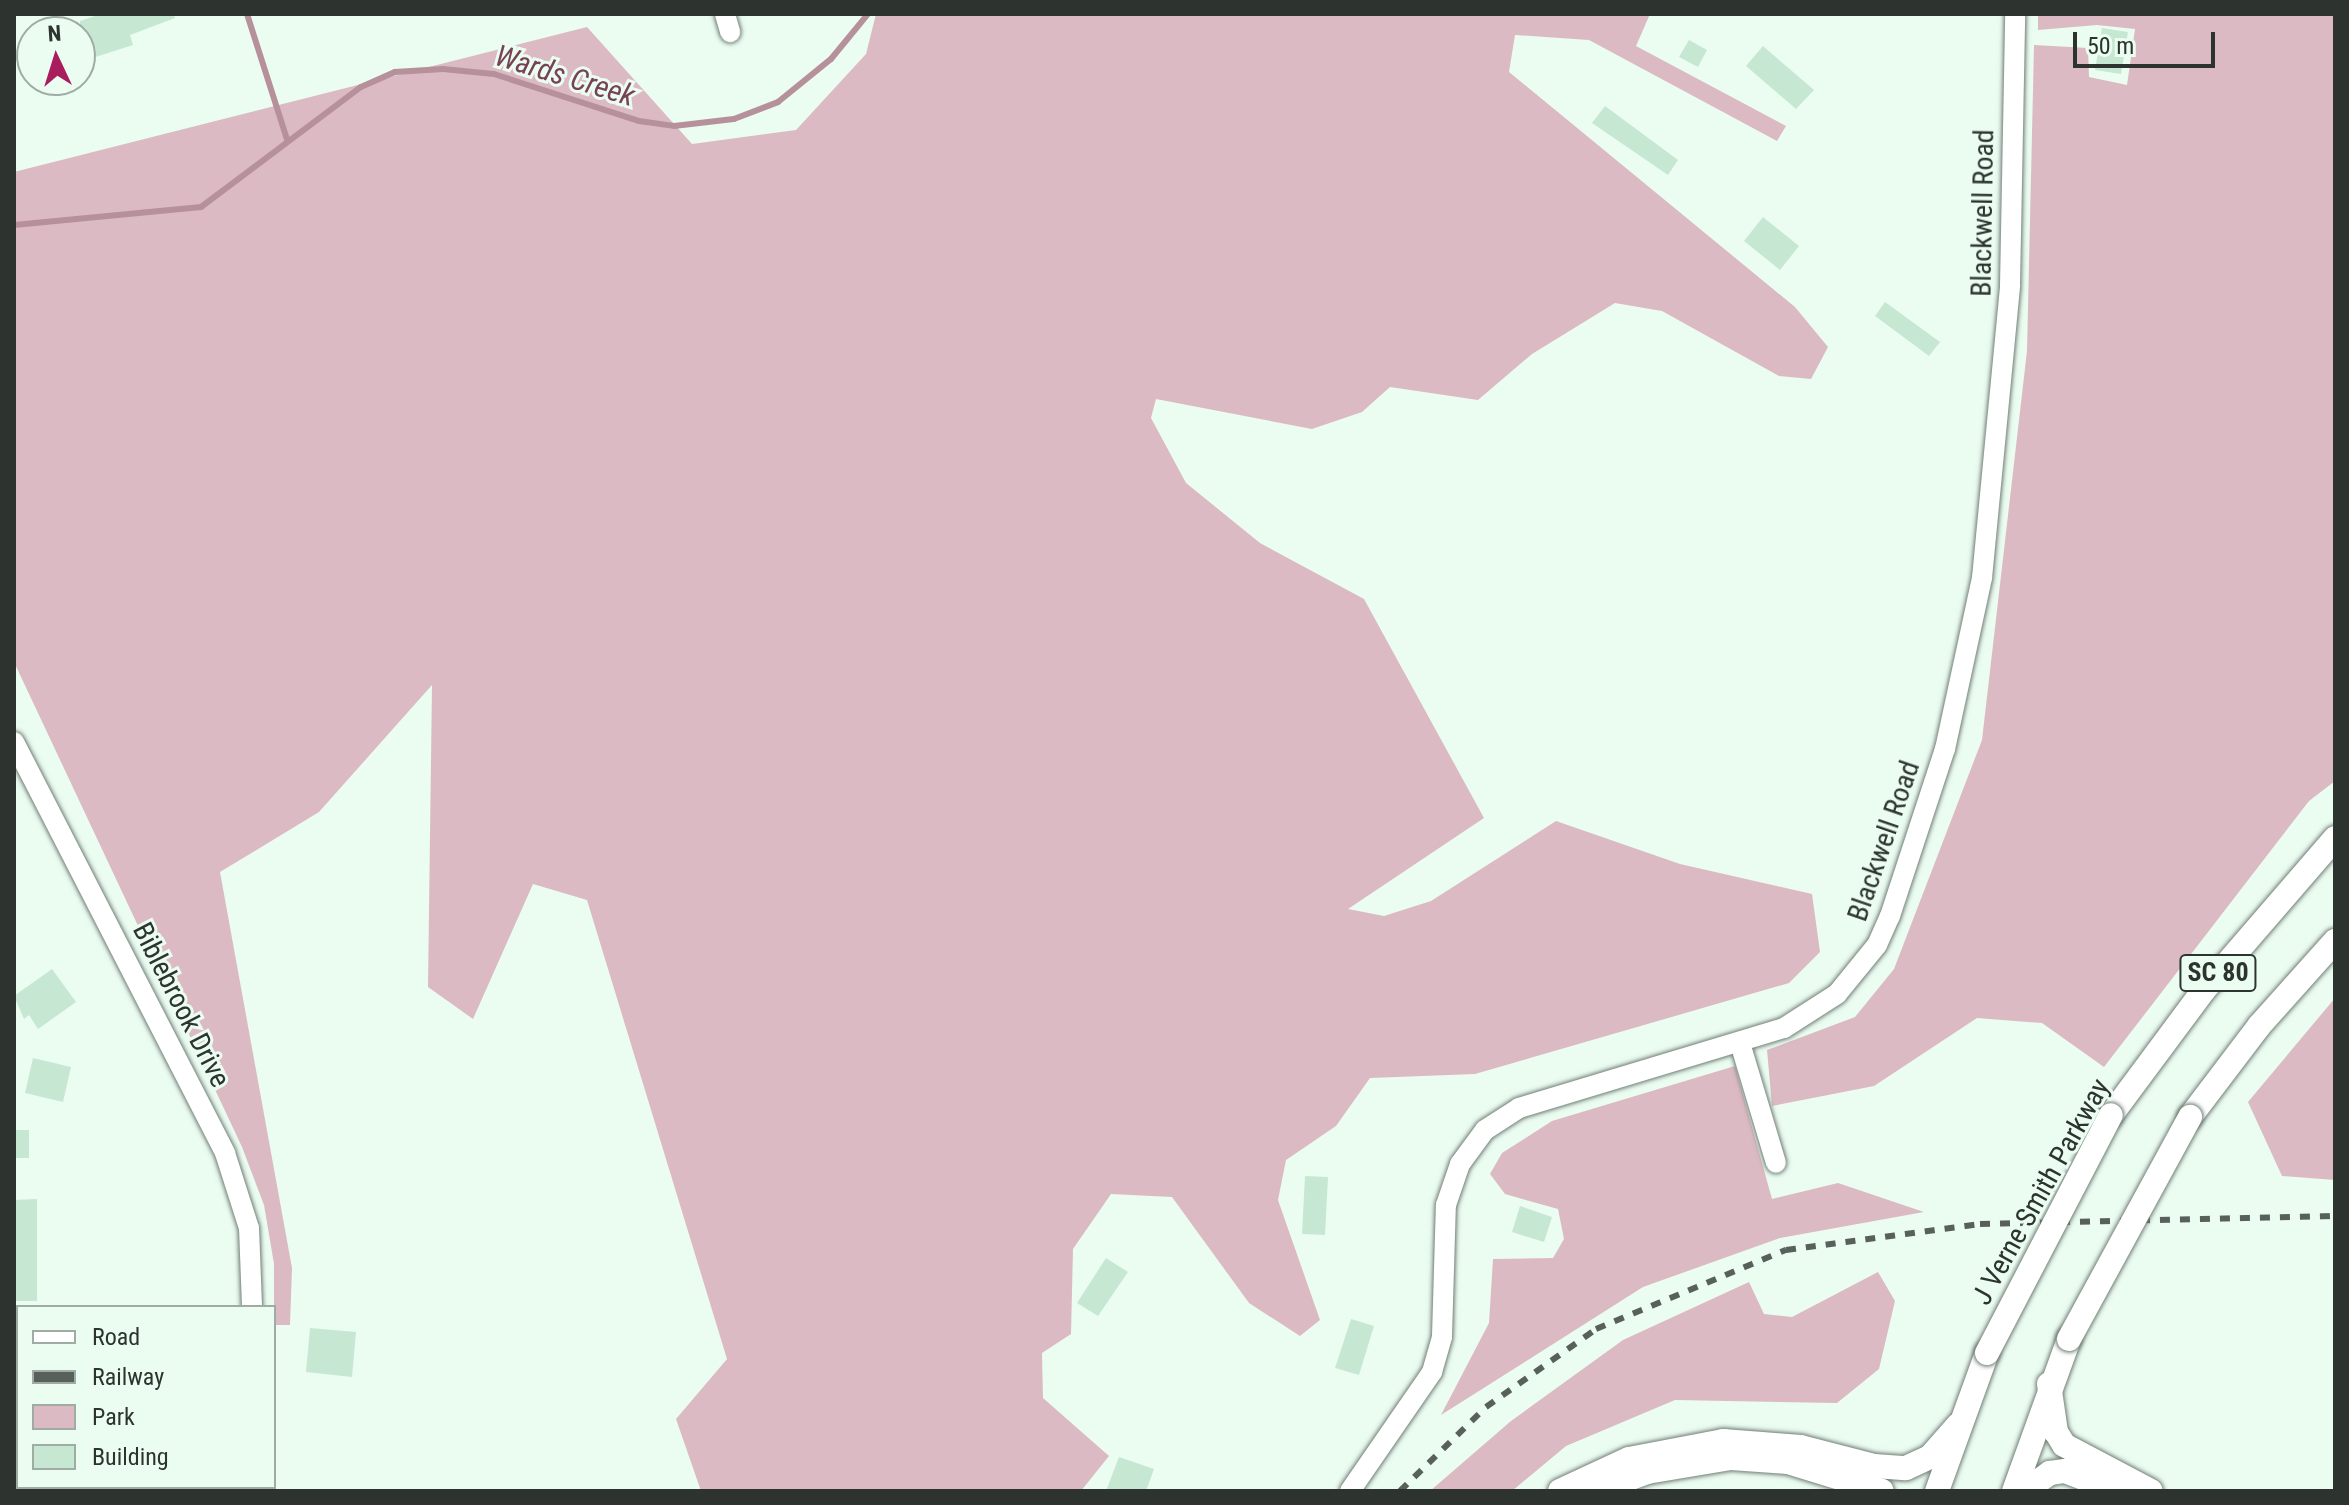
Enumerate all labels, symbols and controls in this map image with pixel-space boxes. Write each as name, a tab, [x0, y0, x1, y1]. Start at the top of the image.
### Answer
north arrow	[16, 16, 96, 96]
scale bar	[2077, 16, 2219, 66]
text: N	[47, 21, 62, 46]
text: 50 m	[2087, 32, 2134, 60]
water label: Wards Creek	[491, 38, 639, 114]
street label: Blackwell Road	[1965, 129, 2001, 297]
street label: Blackwell Road	[1841, 756, 1927, 926]
street label: Biblebrook Drive	[125, 917, 237, 1093]
road number: SC 80	[2178, 951, 2258, 995]
street label: J Verne Smith Parkway	[1965, 1073, 2117, 1311]
legend	[16, 1305, 276, 1489]
text: Road	[92, 1323, 140, 1351]
text: Railway	[92, 1363, 164, 1391]
text: Park	[92, 1403, 135, 1431]
text: Building	[92, 1443, 169, 1471]

